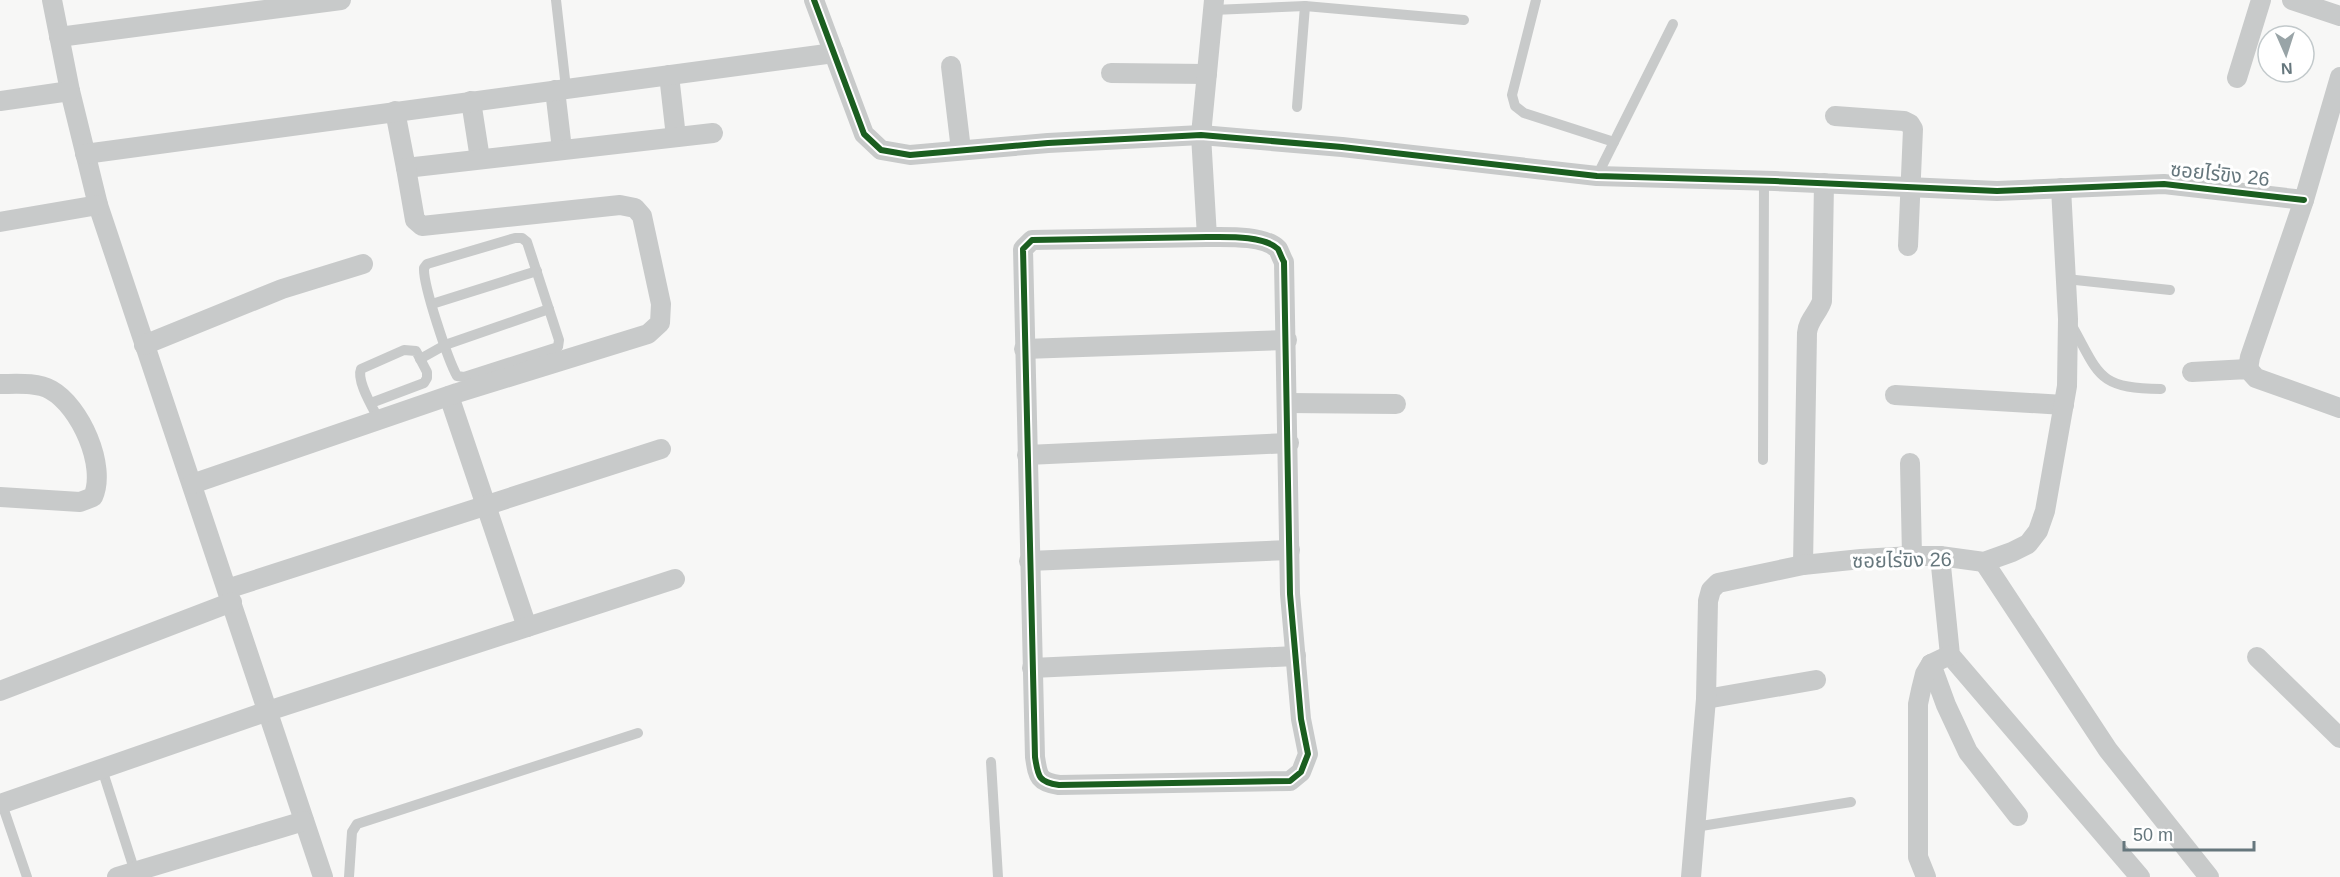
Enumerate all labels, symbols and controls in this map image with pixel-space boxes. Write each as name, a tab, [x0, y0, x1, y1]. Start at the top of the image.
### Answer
north arrow	[2256, 24, 2316, 84]
text: N	[2281, 60, 2293, 77]
street label: ซอยไร่ขิง 26	[2169, 158, 2271, 190]
street label: ซอยไร่ขิง 26	[1852, 548, 1952, 572]
scale bar	[2124, 814, 2254, 852]
text: 50 m	[2133, 825, 2173, 845]

